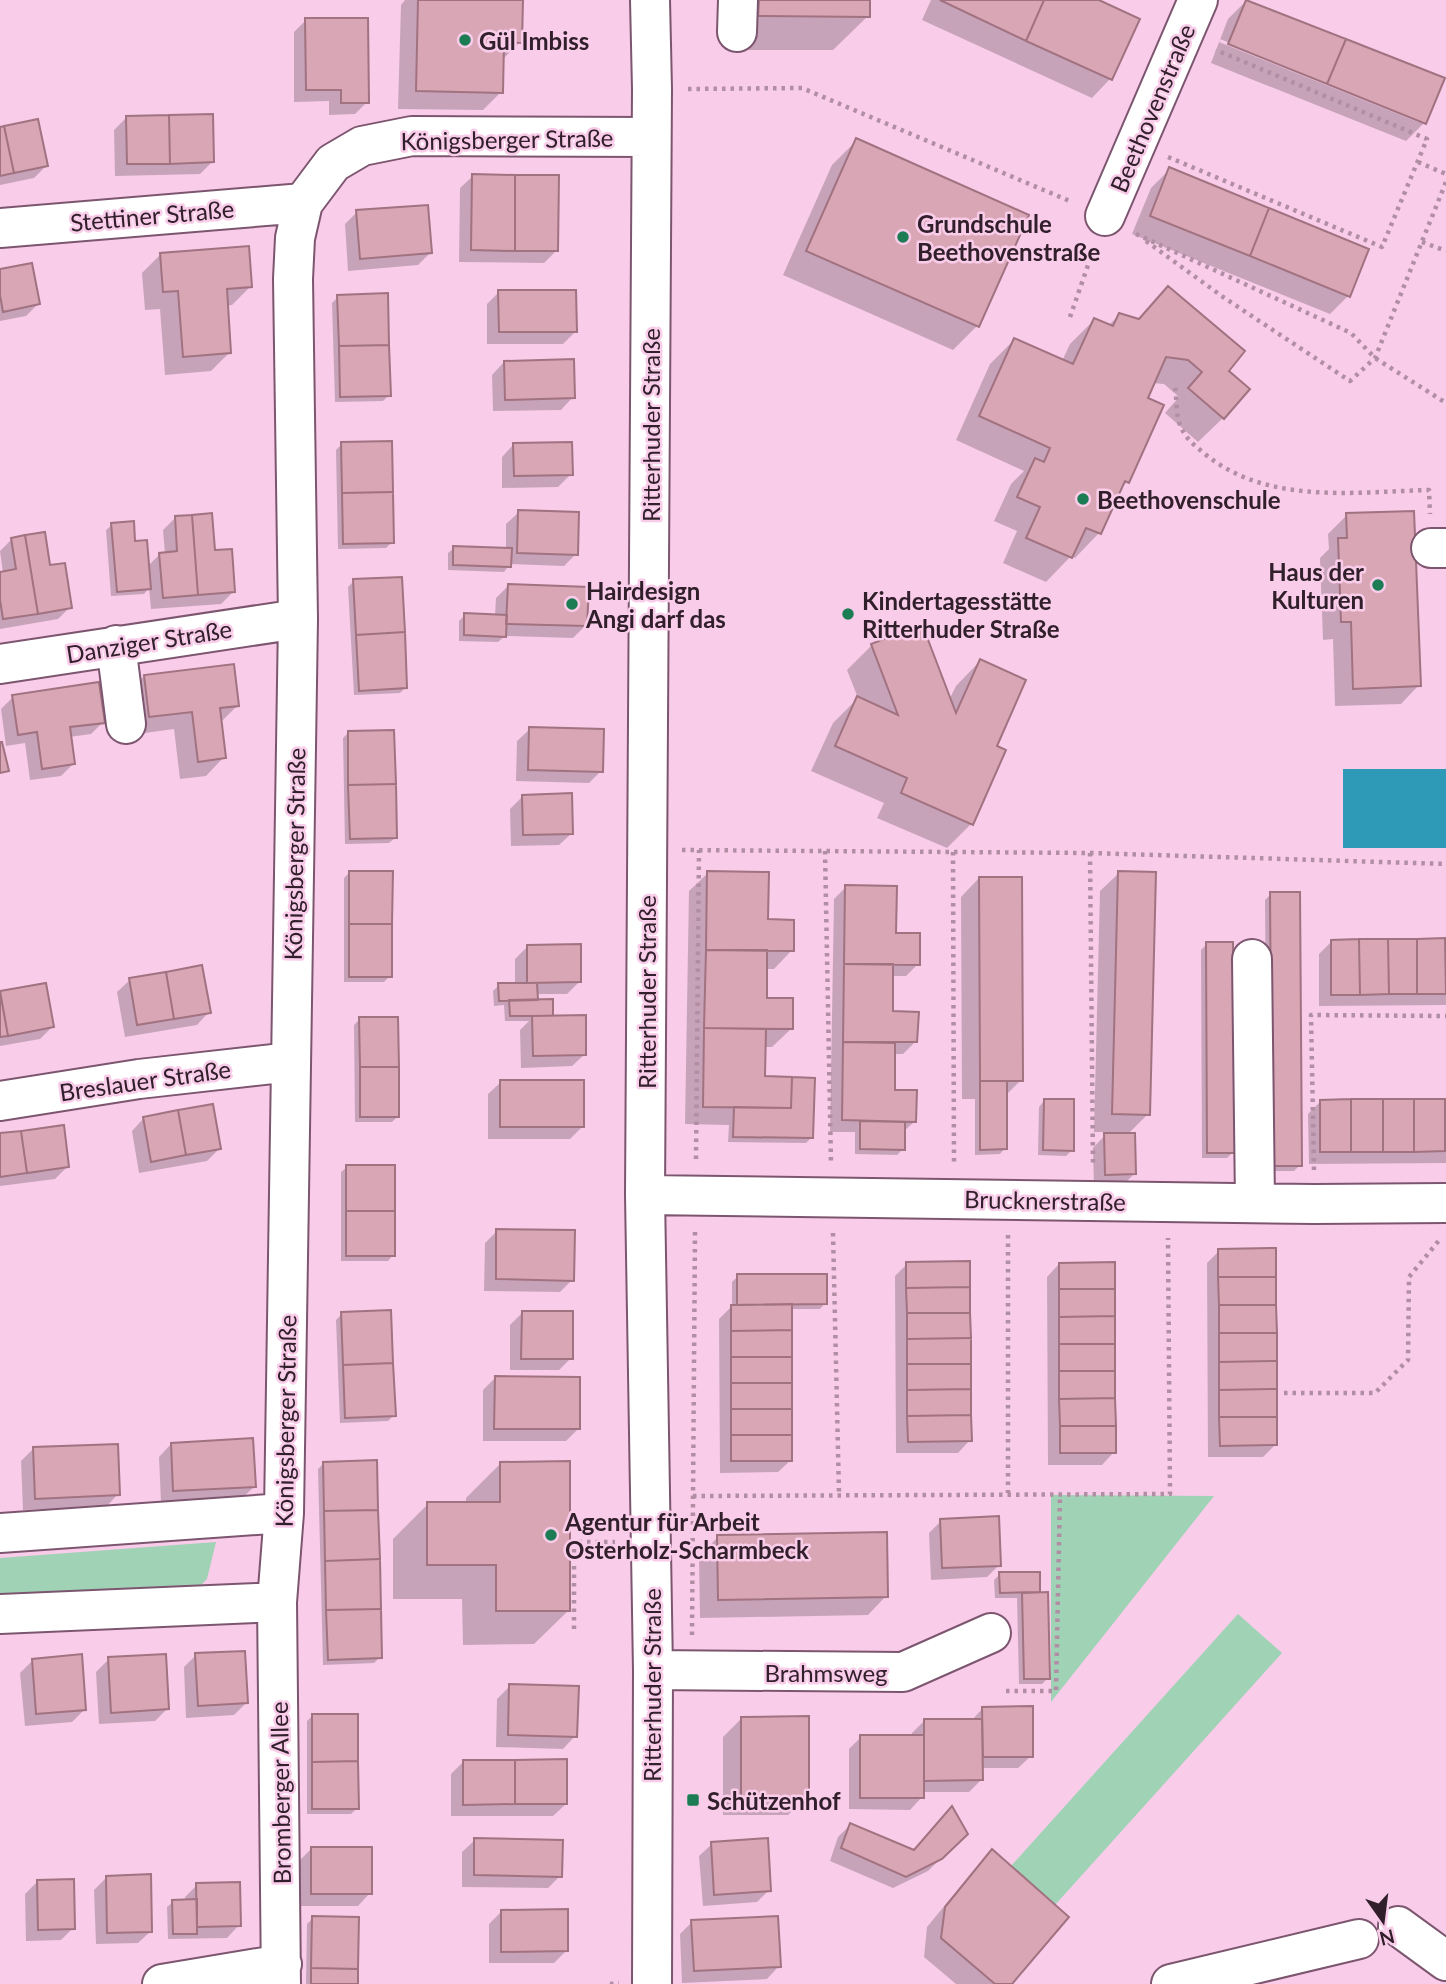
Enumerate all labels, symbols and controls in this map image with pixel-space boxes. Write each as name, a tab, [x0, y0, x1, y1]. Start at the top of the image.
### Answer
street label: Beethovenstraße	[1103, 19, 1201, 197]
place label: Gül Imbiss	[479, 26, 589, 55]
marker: Gül Imbiss	[457, 32, 473, 48]
street label: Königsberger Straße	[400, 123, 614, 155]
street label: Stettiner Straße	[69, 193, 235, 237]
place label: Grundschule Beethovenstraße	[917, 209, 1101, 266]
marker: Grundschule Beethovenstraße	[895, 229, 911, 245]
street label: Ritterhuder Straße	[636, 328, 665, 522]
place label: Beethovenschule	[1097, 485, 1281, 514]
marker: Beethovenschule	[1075, 491, 1091, 507]
place label: Haus der Kulturen	[1268, 557, 1364, 614]
place label: Hairdesign Angi darf das	[585, 576, 726, 633]
marker: Haus der Kulturen	[1370, 577, 1386, 593]
place label: Kindertagesstätte Ritterhuder Straße	[862, 586, 1060, 643]
marker: Hairdesign Angi darf das	[564, 596, 580, 612]
marker: Kindertagesstätte Ritterhuder Straße	[840, 606, 856, 622]
street label: Danziger Straße	[64, 614, 234, 668]
street label: Königsberger Straße	[278, 747, 310, 961]
street label: Ritterhuder Straße	[632, 895, 661, 1089]
street label: Breslauer Straße	[57, 1054, 233, 1106]
street label: Brucknerstraße	[964, 1184, 1126, 1216]
street label: Königsberger Straße	[269, 1314, 301, 1528]
place label: Agentur für Arbeit Osterholz-Scharmbeck	[564, 1507, 809, 1564]
marker: Agentur für Arbeit Osterholz-Scharmbeck	[543, 1527, 559, 1543]
street label: Ritterhuder Straße	[637, 1588, 666, 1782]
street label: Brahmsweg	[764, 1658, 888, 1687]
street label: Bromberger Allee	[264, 1701, 296, 1885]
place label: Schützenhof	[707, 1786, 841, 1815]
marker: Schützenhof	[685, 1792, 701, 1808]
north arrow	[1348, 1886, 1418, 1956]
text: N	[1377, 1925, 1397, 1951]

